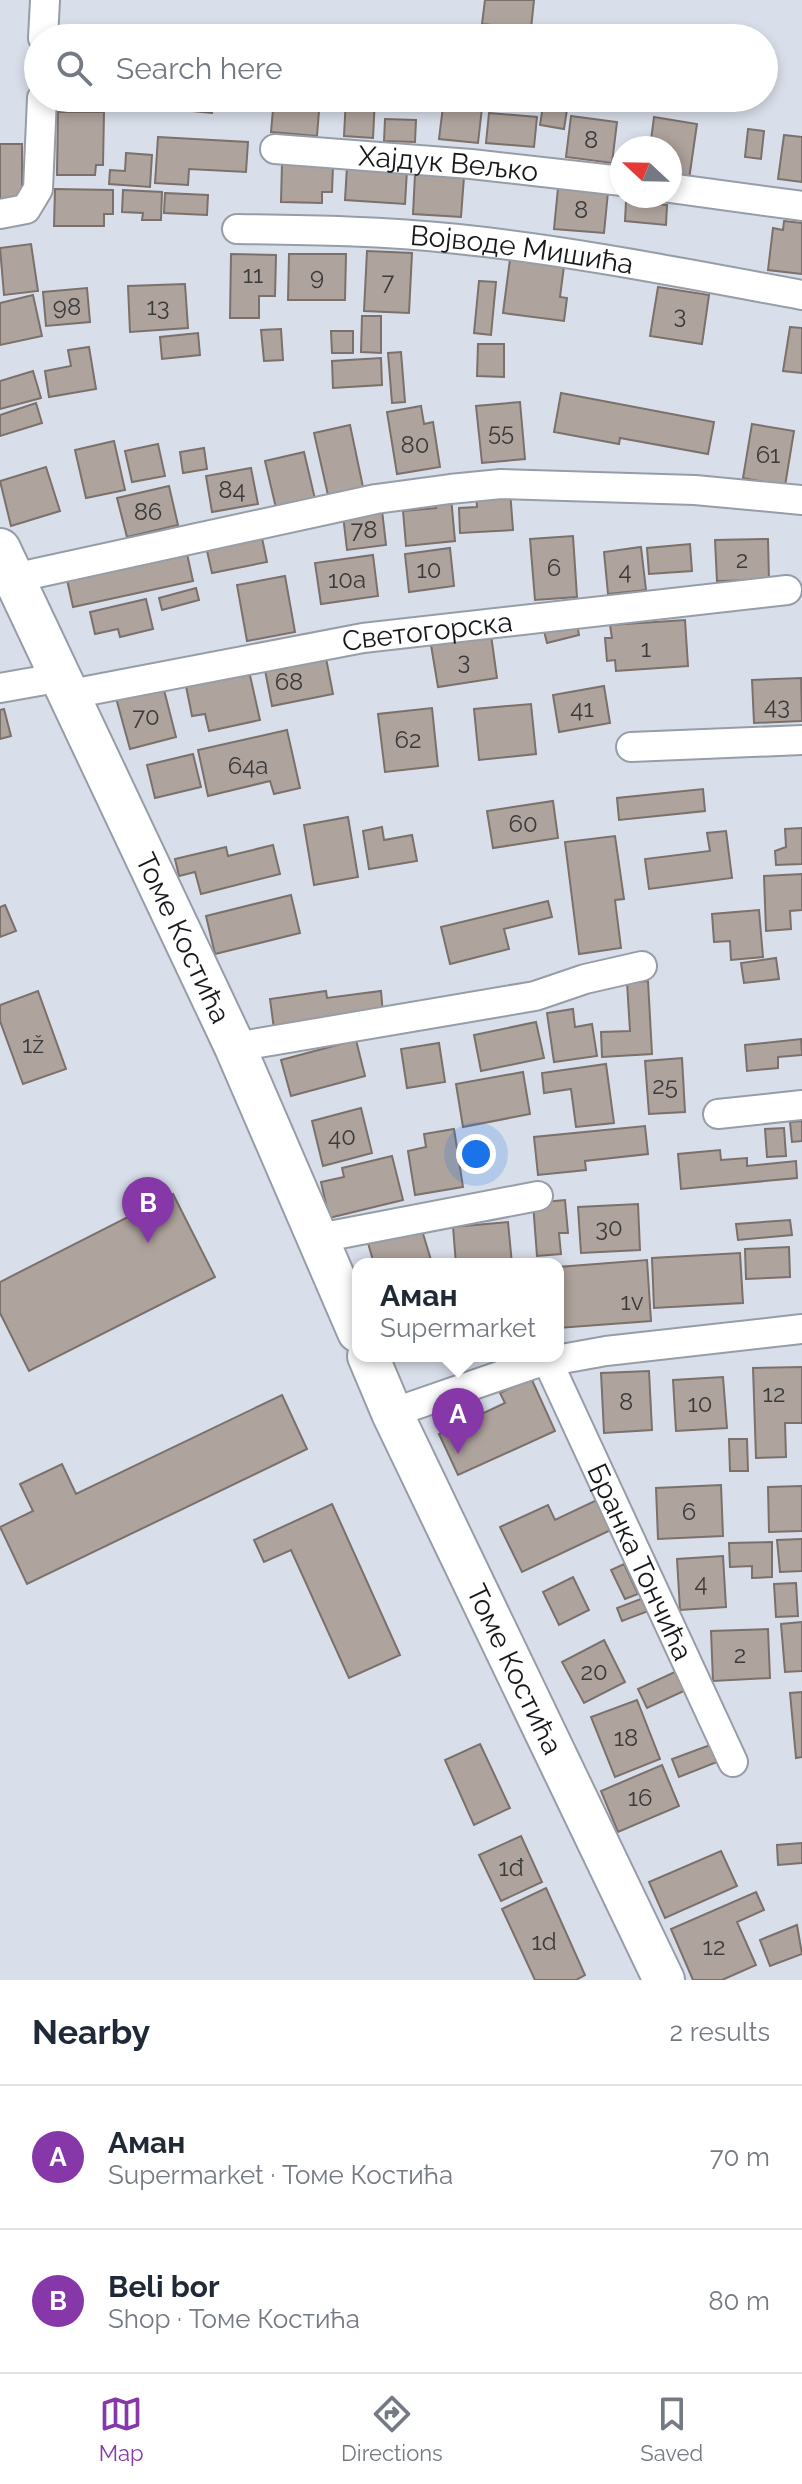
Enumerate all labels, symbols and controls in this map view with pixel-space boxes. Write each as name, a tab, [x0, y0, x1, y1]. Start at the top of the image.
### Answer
search box	[24, 24, 778, 112]
icon: search	[52, 46, 96, 90]
text: Search here	[116, 51, 283, 86]
house number: 8	[584, 125, 598, 154]
north arrow	[610, 136, 682, 208]
street label: Хајдук Вељко	[357, 139, 540, 188]
house number: 8	[574, 195, 588, 224]
street label: Војводе Мишића	[409, 219, 636, 281]
house number: 11	[243, 260, 263, 289]
house number: 9	[310, 262, 324, 291]
house number: 7	[382, 267, 395, 296]
house number: 98	[53, 292, 81, 321]
house number: 13	[146, 292, 170, 321]
house number: 3	[674, 300, 686, 329]
house number: 55	[488, 417, 514, 446]
house number: 80	[401, 430, 429, 459]
house number: 61	[756, 440, 780, 469]
house number: 84	[218, 475, 246, 504]
house number: 86	[134, 497, 162, 526]
house number: 78	[350, 515, 378, 544]
house number: 2	[736, 545, 748, 574]
house number: 6	[547, 553, 561, 582]
house number: 10	[417, 555, 441, 584]
house number: 4	[618, 556, 632, 585]
house number: 10a	[328, 565, 366, 594]
street label: Светогорска	[339, 605, 514, 659]
house number: 1	[641, 634, 651, 663]
house number: 3	[458, 646, 470, 675]
house number: 68	[275, 667, 303, 696]
house number: 43	[764, 691, 790, 720]
house number: 41	[570, 694, 594, 723]
house number: 70	[132, 702, 160, 731]
house number: 62	[395, 725, 421, 754]
house number: 64a	[228, 751, 268, 780]
house number: 60	[508, 809, 538, 838]
street label: Томе Костића	[129, 848, 237, 1029]
house number: 1ž	[22, 1030, 44, 1059]
house number: 25	[652, 1071, 678, 1100]
house number: 40	[328, 1122, 356, 1151]
your location	[456, 1134, 496, 1174]
pin: B	[122, 1177, 174, 1243]
house number: 30	[595, 1213, 623, 1242]
popup	[352, 1258, 564, 1362]
text: Аман	[380, 1278, 457, 1313]
house number: 1v	[620, 1287, 644, 1316]
text: Supermarket	[380, 1313, 536, 1343]
house number: 12	[763, 1379, 785, 1408]
house number: 8	[619, 1387, 633, 1416]
pin: A	[432, 1388, 484, 1454]
house number: 10	[688, 1389, 712, 1418]
street label: Бранка Тончића	[580, 1458, 700, 1665]
house number: 6	[682, 1497, 696, 1526]
house number: 4	[694, 1568, 708, 1597]
street label: Томе Костића	[460, 1579, 569, 1760]
house number: 2	[734, 1640, 746, 1669]
house number: 20	[580, 1657, 608, 1686]
house number: 18	[614, 1723, 638, 1752]
house number: 16	[628, 1783, 652, 1812]
house number: 1đ	[498, 1853, 524, 1882]
house number: 1d	[531, 1927, 557, 1956]
house number: 12	[703, 1932, 725, 1961]
text: Nearby	[32, 2012, 150, 2052]
text: 2 results	[670, 2017, 770, 2047]
text: Аман	[108, 2125, 185, 2160]
text: A	[49, 2142, 67, 2172]
text: 70 m	[710, 2142, 770, 2172]
text: Supermarket · Томе Костића	[108, 2160, 453, 2190]
text: Beli bor	[108, 2269, 220, 2304]
text: B	[49, 2286, 67, 2316]
text: 80 m	[708, 2286, 770, 2316]
text: Shop · Томе Костића	[108, 2304, 360, 2334]
tab: Map	[99, 2392, 144, 2466]
tab: Directions	[341, 2392, 443, 2466]
tab: Saved	[640, 2392, 703, 2466]

